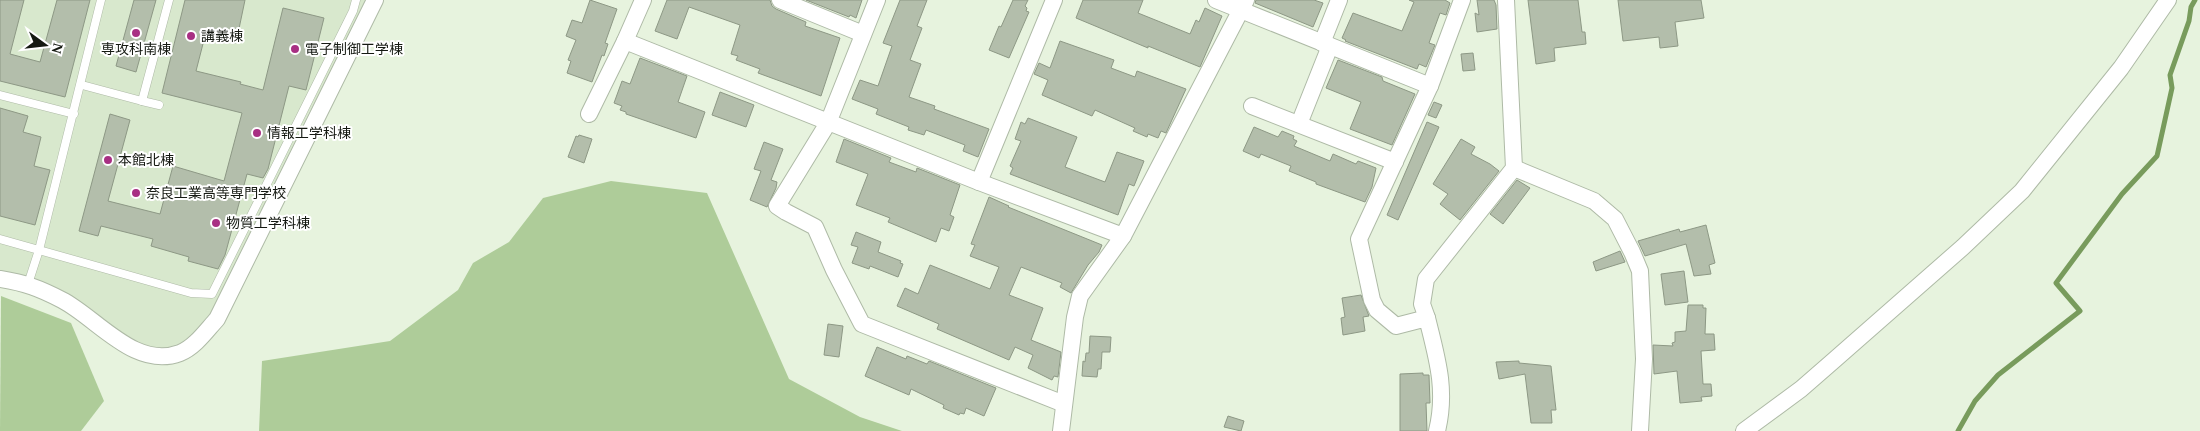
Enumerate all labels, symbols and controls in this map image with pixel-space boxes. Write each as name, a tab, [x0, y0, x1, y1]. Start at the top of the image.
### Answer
north arrow	[20, 20, 70, 70]
marker: 専攻科南棟	[130, 27, 142, 39]
place label: 講義棟	[201, 28, 243, 44]
marker: 講義棟	[185, 30, 197, 42]
text: N	[49, 41, 66, 55]
place label: 専攻科南棟	[101, 41, 171, 57]
place label: 電子制御工学棟	[305, 41, 403, 57]
marker: 電子制御工学棟	[289, 43, 301, 55]
place label: 情報工学科棟	[267, 125, 351, 141]
marker: 情報工学科棟	[251, 127, 263, 139]
place label: 本館北棟	[118, 152, 174, 168]
marker: 本館北棟	[102, 154, 114, 166]
place label: 奈良工業高等専門学校	[146, 185, 286, 201]
marker: 奈良工業高等専門学校	[130, 187, 142, 199]
place label: 物質工学科棟	[226, 215, 310, 231]
marker: 物質工学科棟	[210, 217, 222, 229]

